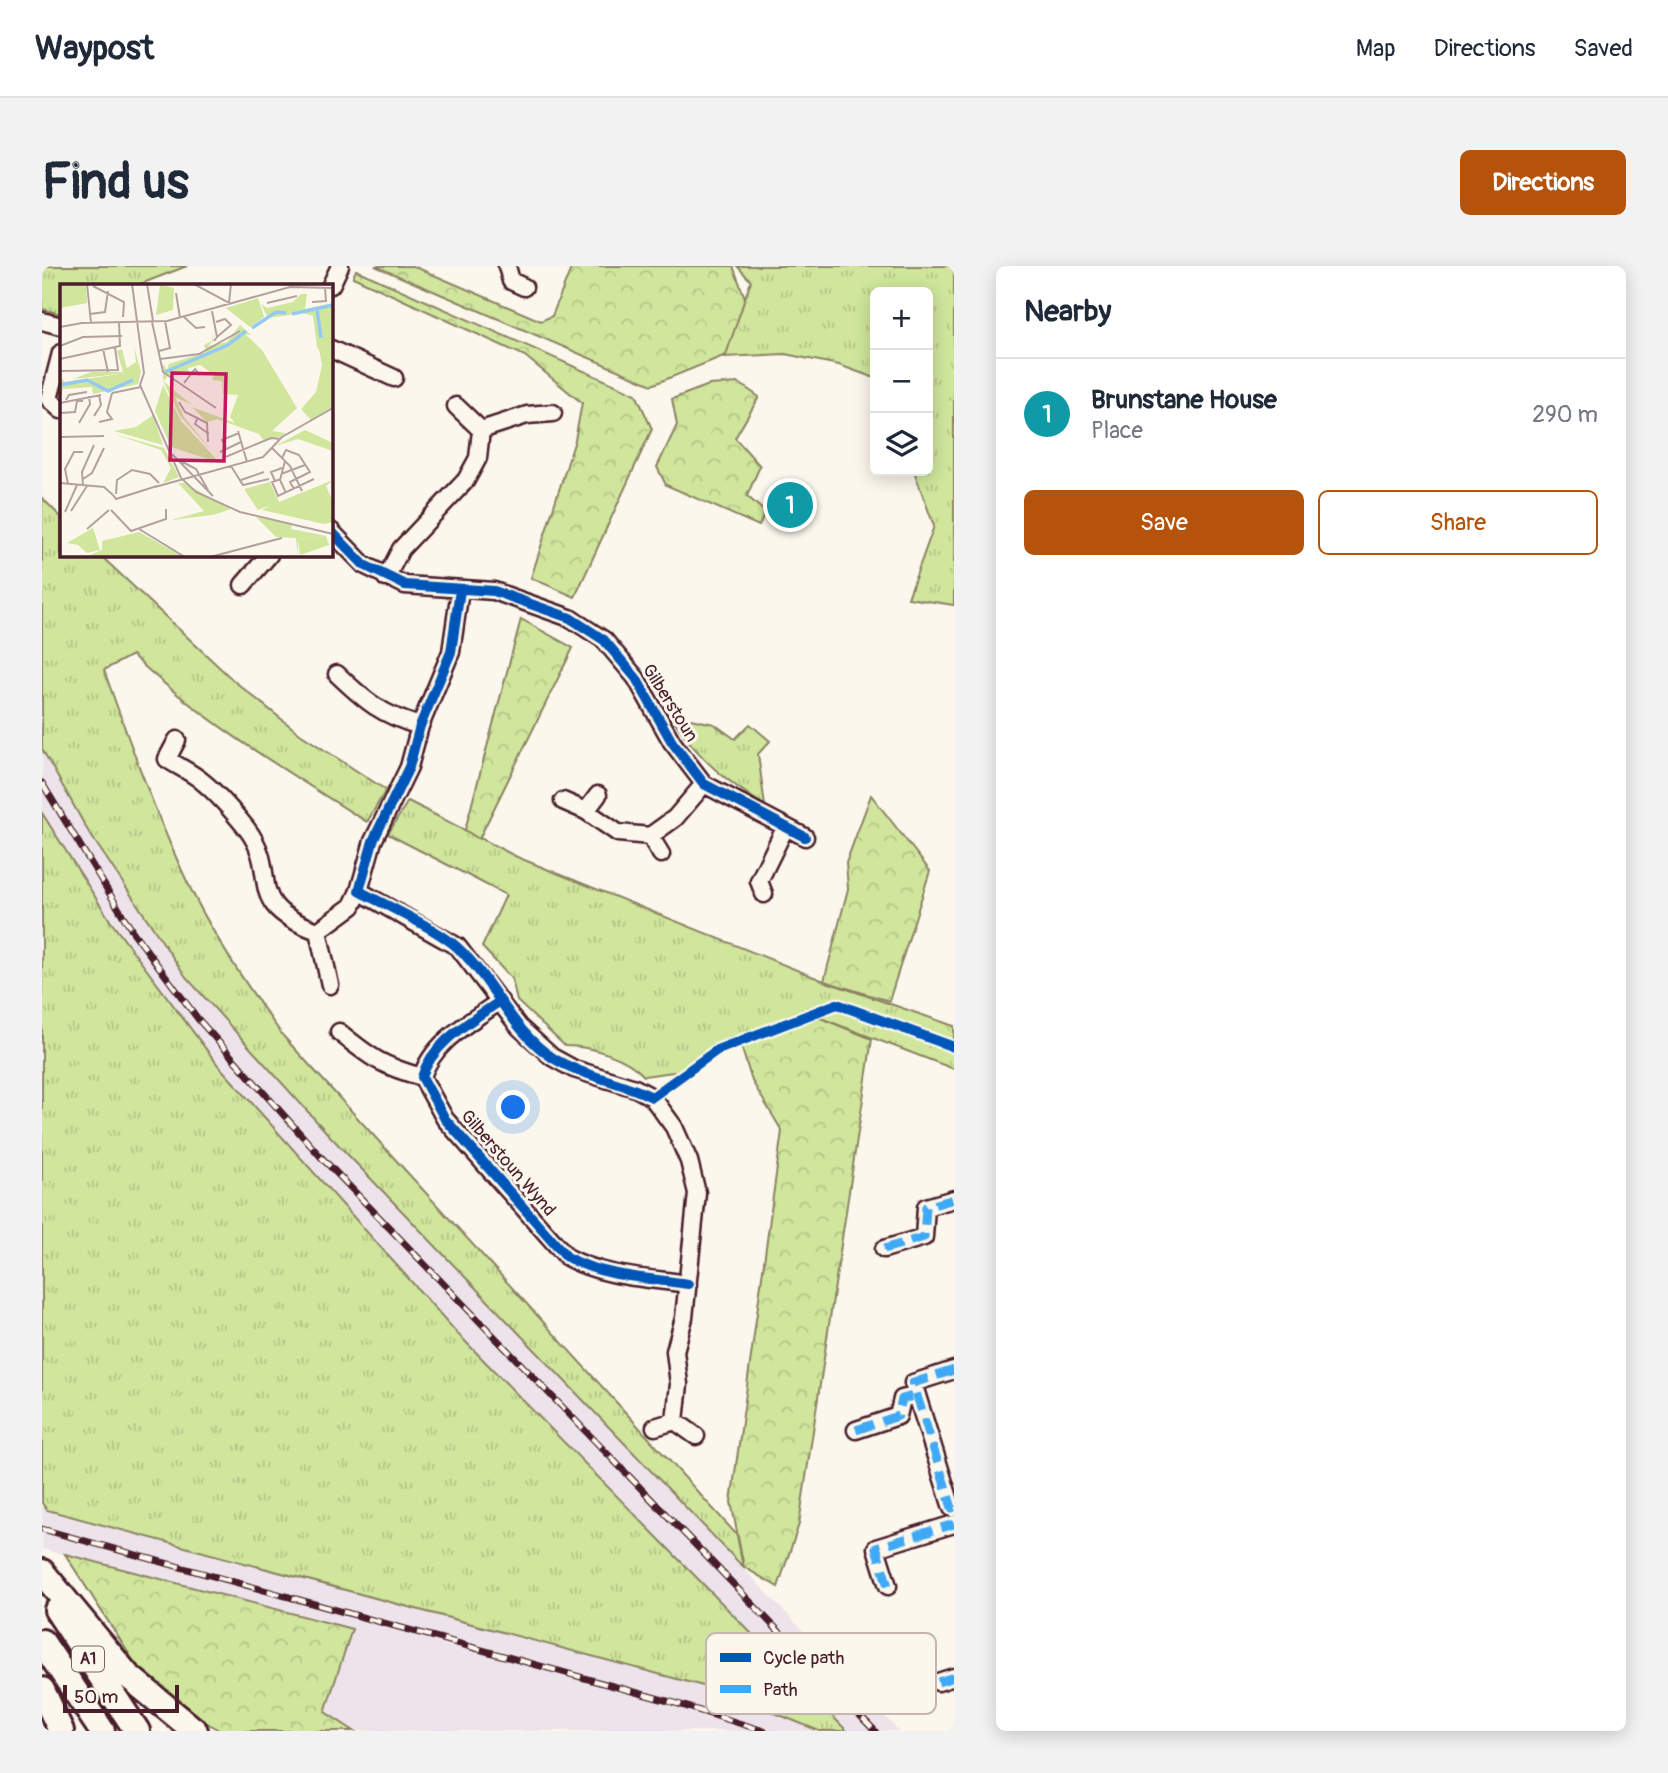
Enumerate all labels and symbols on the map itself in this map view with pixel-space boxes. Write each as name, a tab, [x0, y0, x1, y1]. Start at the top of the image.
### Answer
inset map	[60, 284, 332, 556]
pin: 1	[767, 479, 813, 531]
street label: Gilberstoun	[637, 660, 703, 746]
your location	[496, 1090, 530, 1124]
street label: Gilberstoun Wynd	[455, 1105, 561, 1221]
legend	[706, 1633, 936, 1714]
road number: A1	[72, 1646, 104, 1672]
text: Cycle path	[763, 1646, 844, 1670]
text: Path	[763, 1678, 798, 1702]
scale bar	[63, 1682, 178, 1714]

